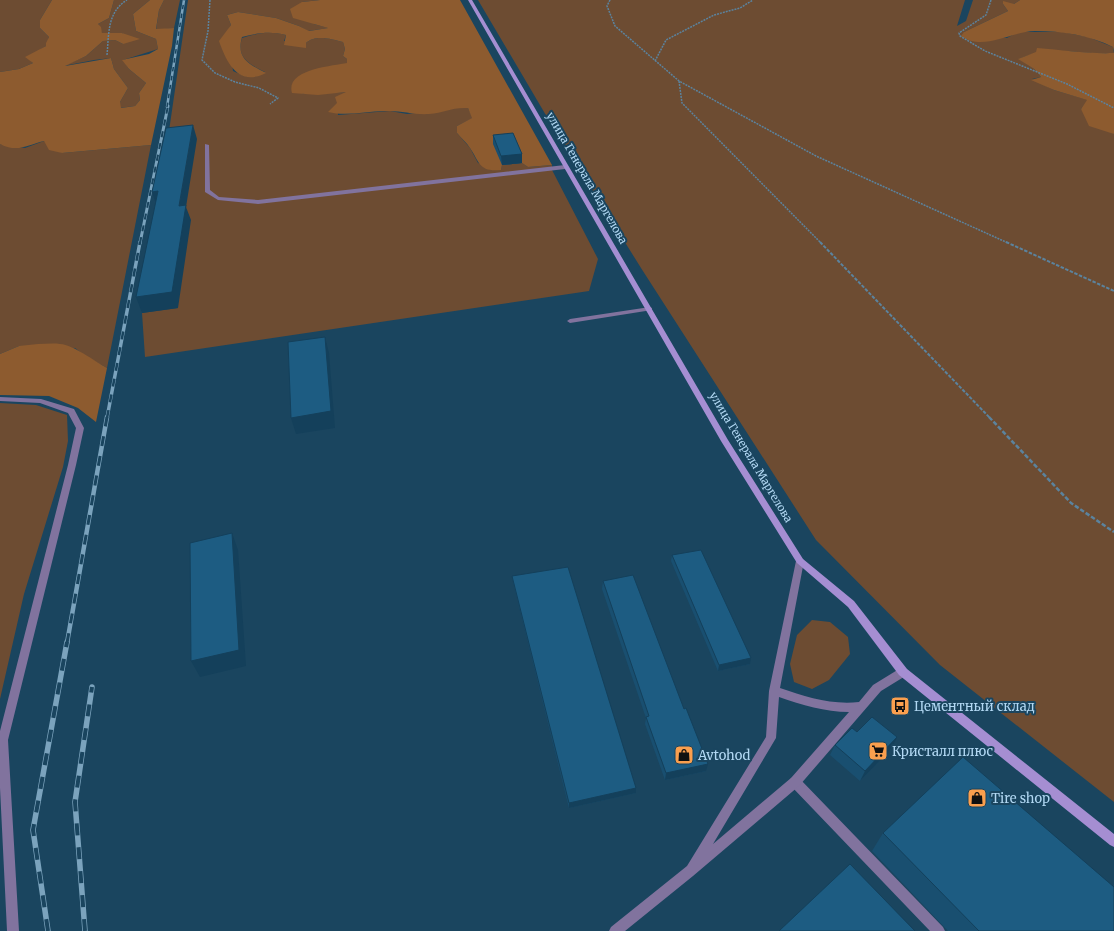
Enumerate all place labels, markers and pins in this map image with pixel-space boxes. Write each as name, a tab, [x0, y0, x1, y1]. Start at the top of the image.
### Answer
bus stop icon: Цементный склад	[889, 695, 911, 717]
place label: Цементный склад	[914, 698, 1035, 715]
supermarket icon: Кристалл плюс	[867, 740, 889, 762]
place label: Кристалл плюс	[892, 743, 993, 760]
shop icon: Avtohod	[673, 744, 695, 766]
place label: Avtohod	[697, 747, 751, 764]
shop icon: Tire shop	[966, 787, 988, 809]
place label: Tire shop	[991, 790, 1050, 807]

